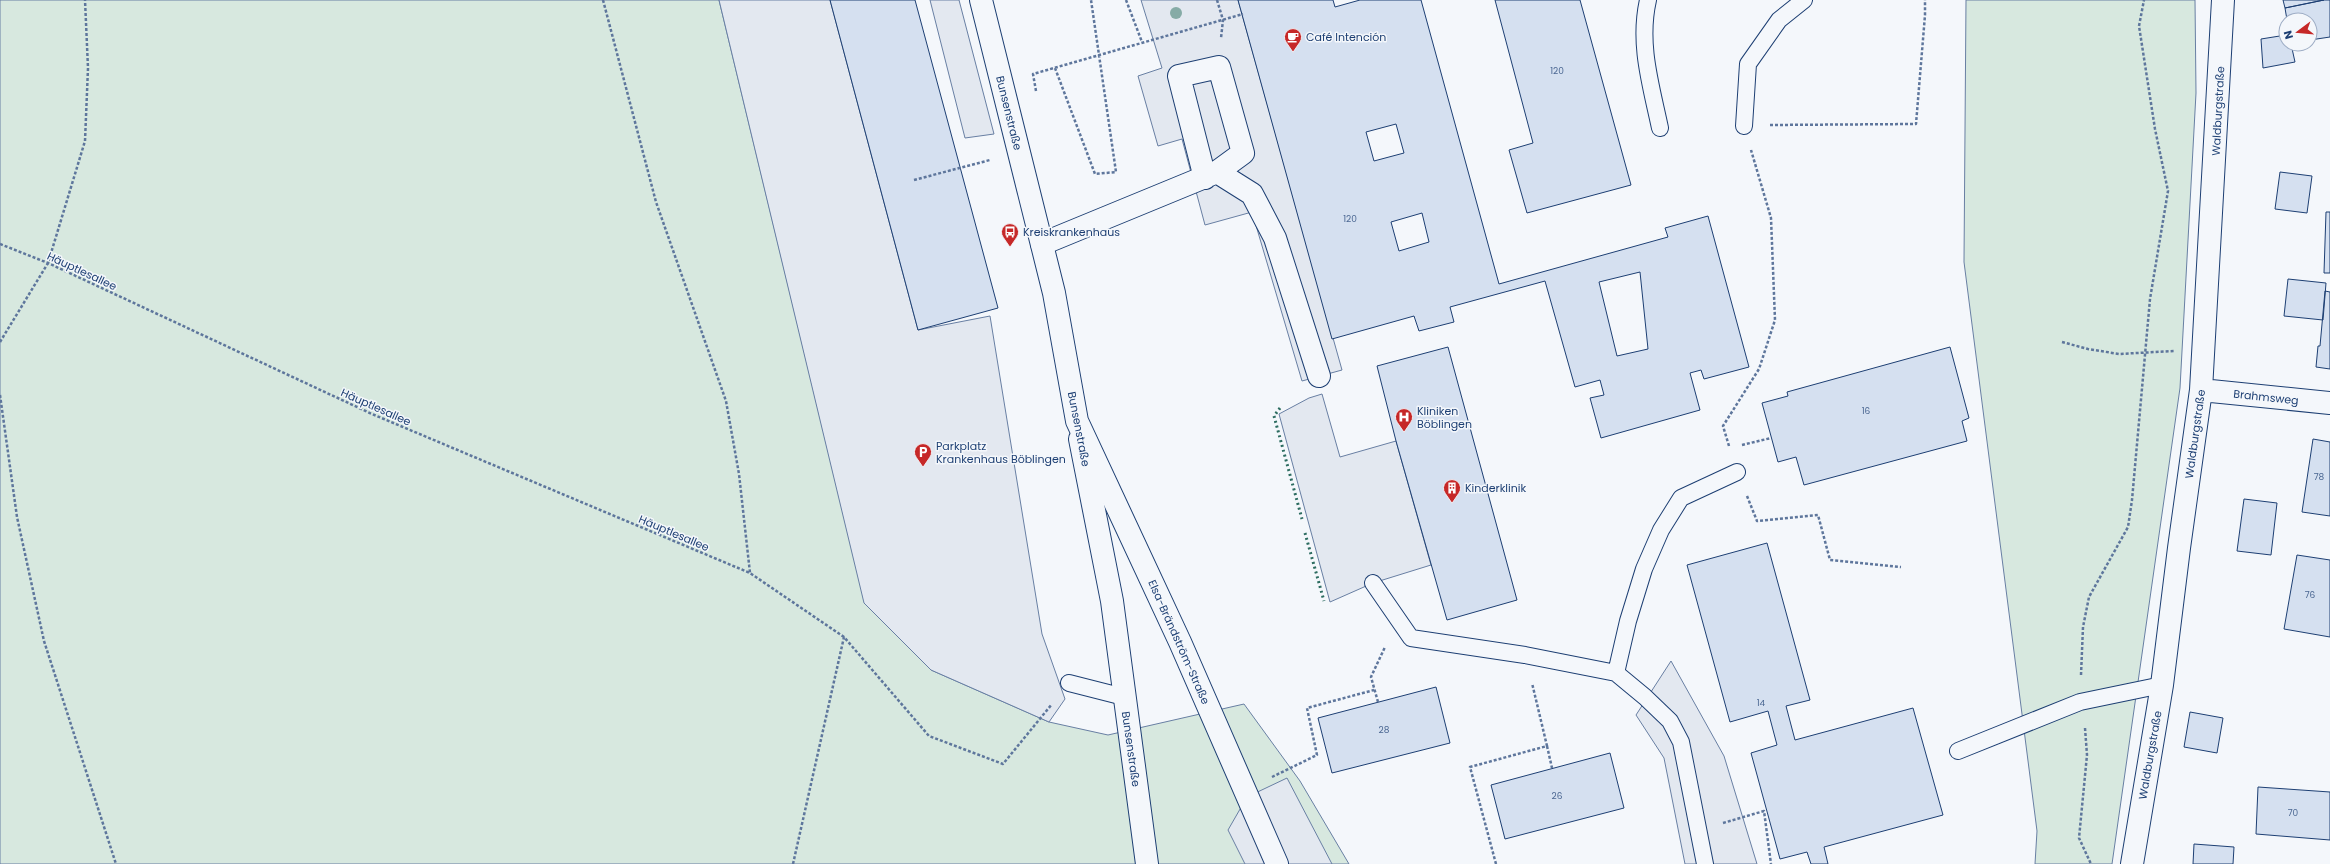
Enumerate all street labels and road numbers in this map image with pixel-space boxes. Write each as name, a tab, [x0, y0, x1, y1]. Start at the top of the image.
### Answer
street label: Waldburgstraße	[2208, 66, 2228, 156]
street label: Bunsenstraße	[992, 74, 1026, 152]
street label: Häuptlesallee	[44, 248, 120, 294]
street label: Häuptlesallee	[338, 384, 414, 430]
street label: Brahmsweg	[2233, 386, 2299, 408]
street label: Waldburgstraße	[2181, 388, 2209, 480]
street label: Bunsenstraße	[1064, 390, 1094, 468]
street label: Häuptlesallee	[636, 511, 712, 555]
street label: Elsa-Brändström-Straße	[1144, 577, 1214, 707]
street label: Waldburgstraße	[2134, 709, 2166, 801]
street label: Bunsenstraße	[1118, 710, 1144, 788]

